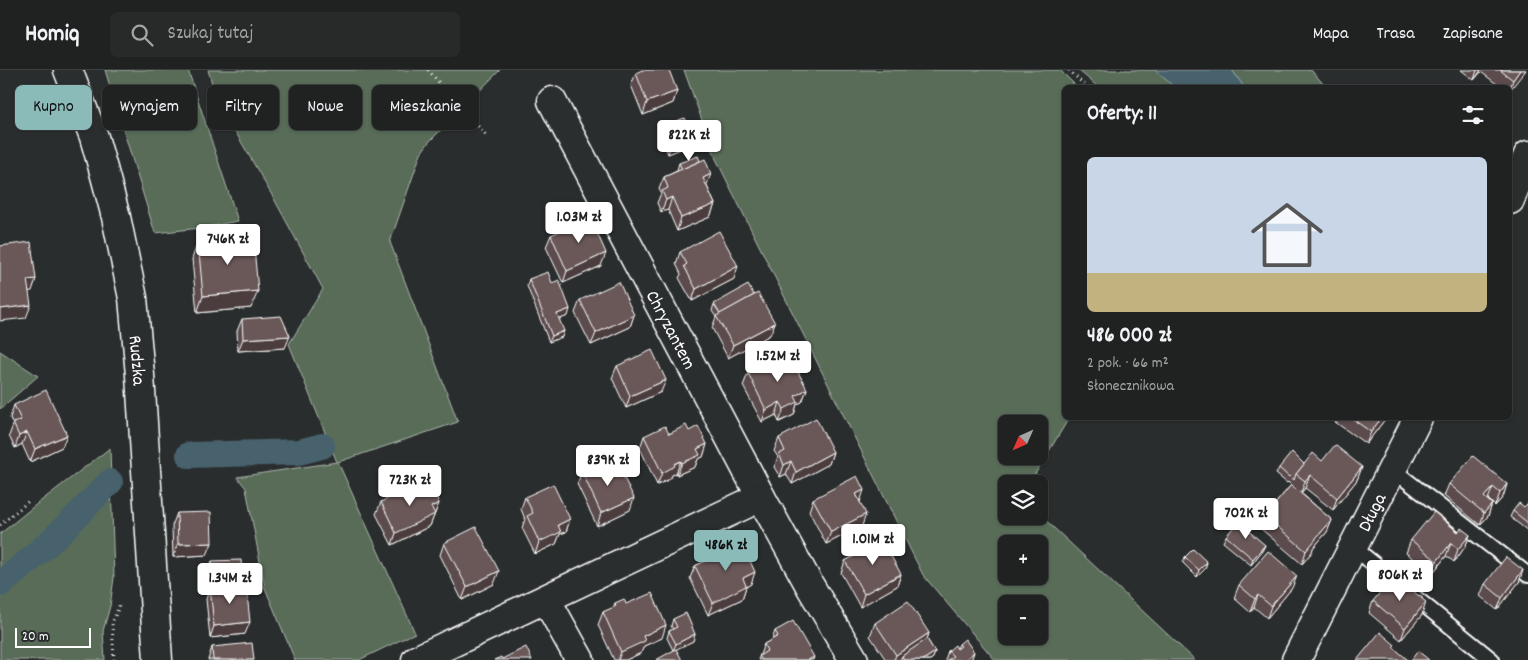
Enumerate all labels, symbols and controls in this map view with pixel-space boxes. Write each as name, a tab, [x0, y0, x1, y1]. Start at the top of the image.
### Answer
search box	[110, 12, 460, 57]
text: Homiq	[25, 18, 80, 52]
icon: search	[128, 21, 156, 49]
text: Szukaj tutaj	[168, 21, 253, 48]
text: Mapa	[1313, 22, 1348, 47]
text: Trasa	[1376, 22, 1415, 47]
text: Zapisane	[1443, 22, 1503, 47]
chip: Kupno	[15, 85, 92, 130]
chip: Wynajem	[102, 85, 197, 130]
chip: Filtry	[207, 85, 279, 130]
chip: Nowe	[289, 85, 362, 130]
chip: Mieszkanie	[372, 85, 479, 130]
text: Oferty: 11	[1087, 100, 1157, 130]
icon: filters	[1459, 101, 1487, 129]
pin: 822K zł	[643, 119, 735, 162]
text: 822K zł	[668, 124, 710, 147]
icon: home	[1242, 190, 1332, 280]
pin: 1.03M zł	[527, 202, 631, 244]
text: 1.03M zł	[556, 206, 602, 229]
pin: 746K zł	[182, 224, 274, 266]
text: 746K zł	[207, 228, 249, 251]
street label: Chryzantem	[637, 286, 701, 375]
text: 486 000 zł	[1087, 322, 1172, 352]
street label: Rudzka	[119, 334, 151, 387]
pin: 1.52M zł	[726, 340, 830, 383]
text: 1.52M zł	[756, 345, 800, 368]
text: 2 pok. · 66 m²	[1087, 352, 1169, 375]
text: Słonecznikowa	[1087, 375, 1174, 398]
north arrow	[998, 415, 1048, 465]
map controls	[998, 415, 1048, 645]
pin: 839K zł	[562, 444, 654, 487]
text: 839K zł	[587, 449, 629, 472]
pin: 723K zł	[364, 464, 456, 507]
text: 723K zł	[389, 469, 431, 492]
button: layers	[998, 475, 1048, 525]
street label: Długa	[1353, 488, 1395, 537]
pin: 702K zł	[1200, 498, 1292, 540]
text: 702K zł	[1224, 502, 1268, 525]
pin: 1.01M zł	[821, 524, 925, 566]
text: 1.01M zł	[852, 528, 894, 551]
pin: 486K zł	[680, 530, 772, 572]
text: 486K zł	[705, 534, 747, 557]
button: +	[998, 535, 1048, 585]
pin: 806K zł	[1354, 560, 1446, 602]
pin: 1.34M zł	[178, 562, 282, 605]
text: 806K zł	[1378, 564, 1422, 587]
text: 1.34M zł	[208, 567, 252, 590]
button: −	[998, 595, 1048, 645]
scale bar	[15, 625, 91, 648]
text: 20 m	[22, 627, 49, 647]

